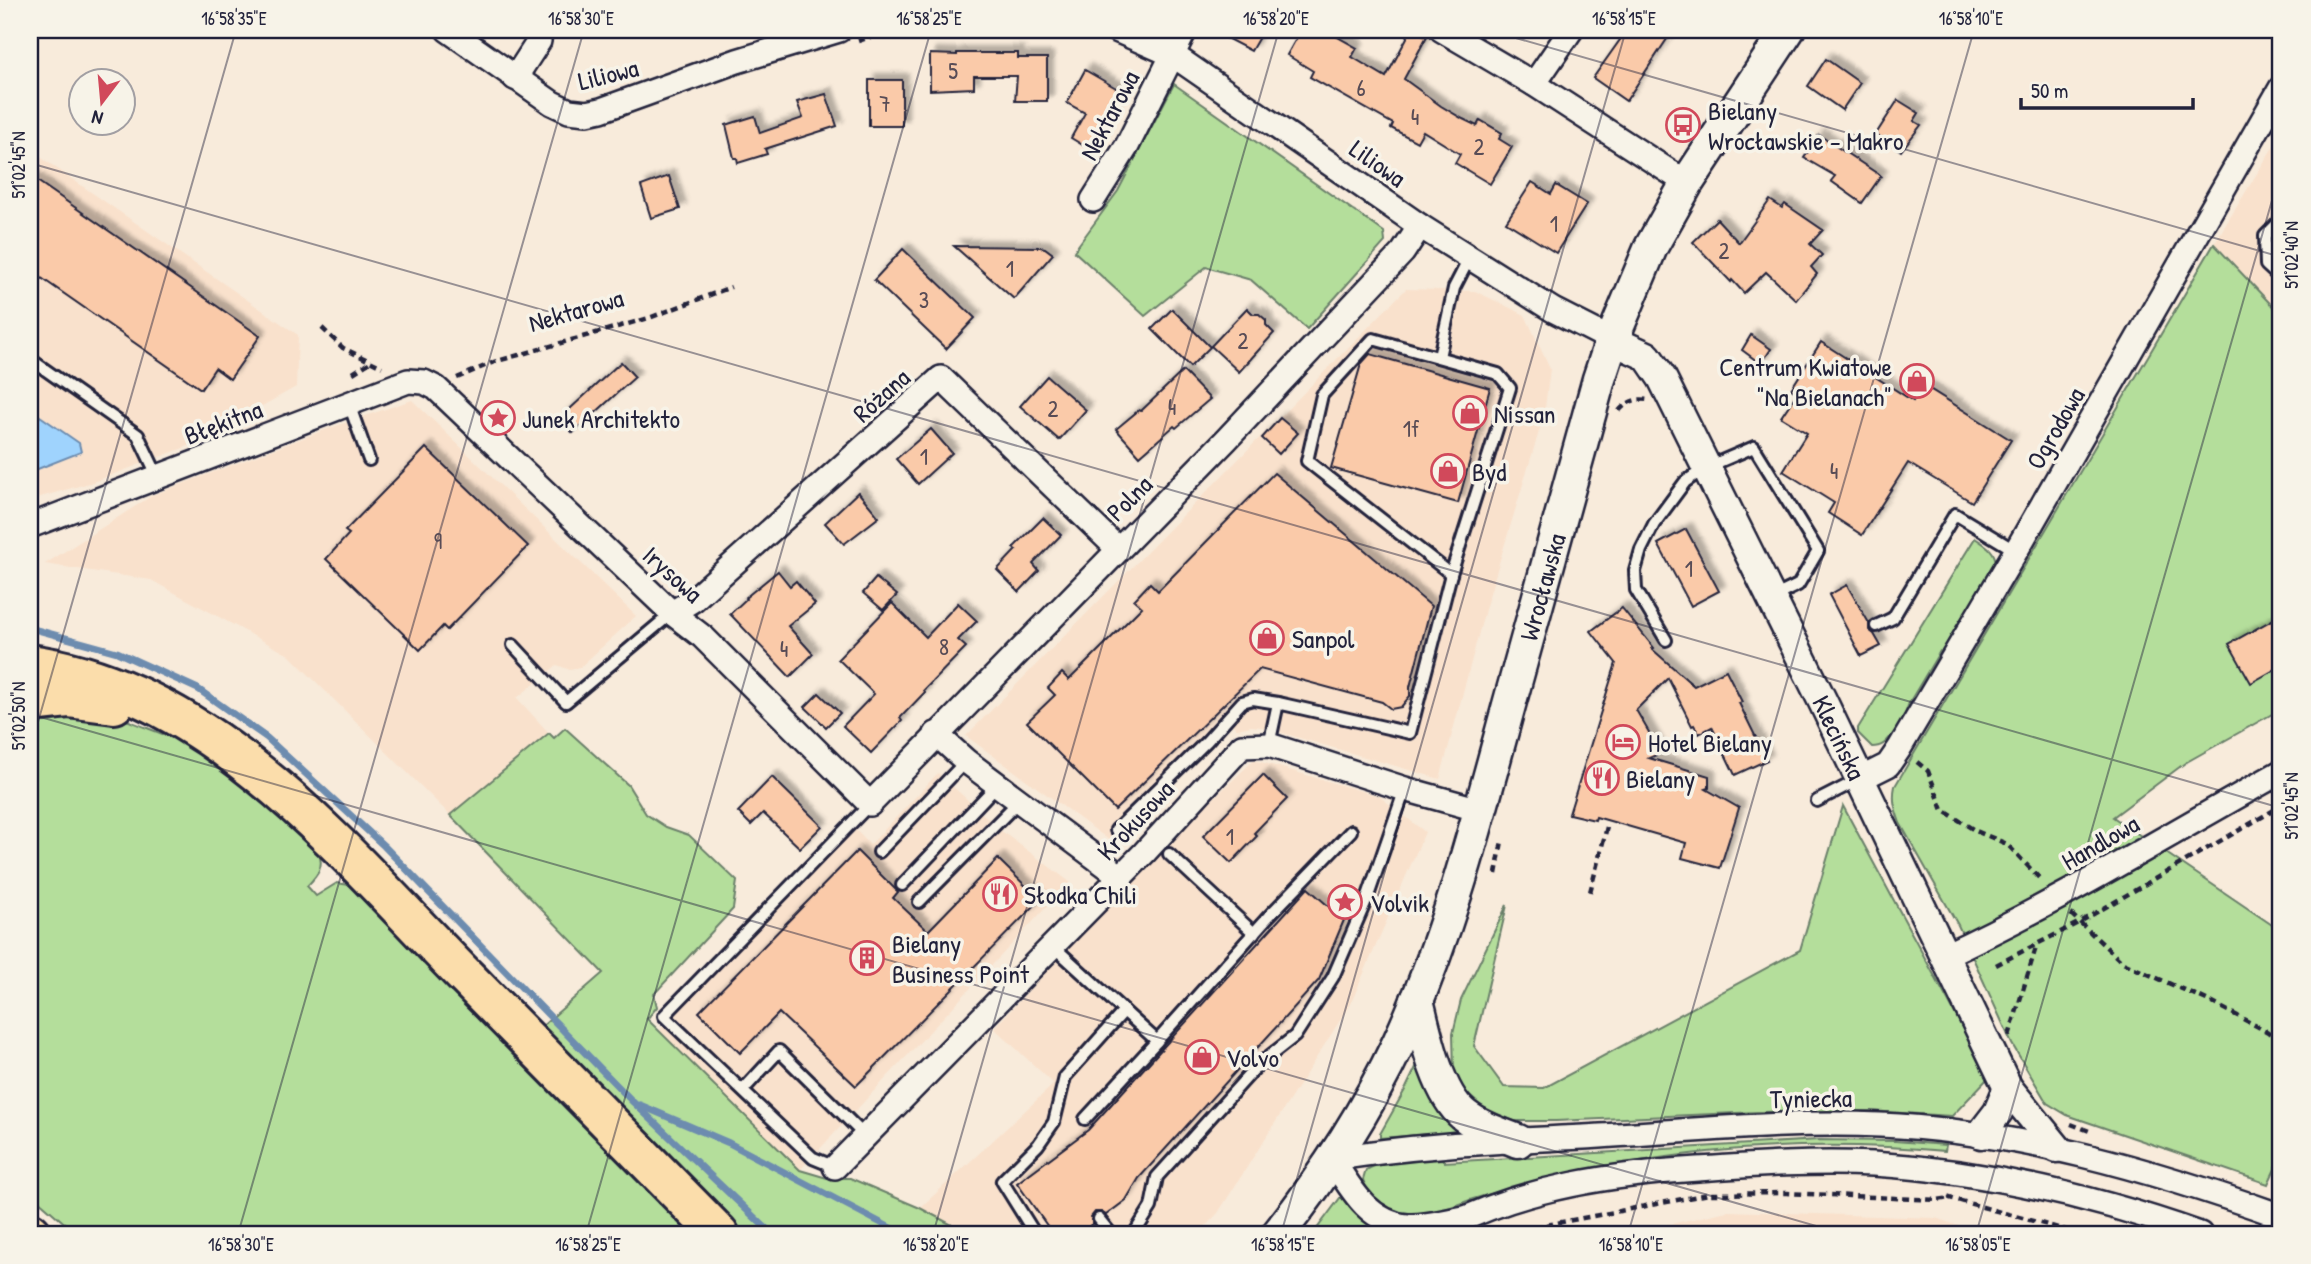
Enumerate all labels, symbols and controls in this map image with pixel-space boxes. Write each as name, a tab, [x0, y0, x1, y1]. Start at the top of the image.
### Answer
text: 16°58'35"E	[201, 6, 267, 31]
text: 16°58'30"E	[548, 6, 614, 31]
text: 16°58'25"E	[896, 6, 962, 31]
text: 16°58'20"E	[1243, 6, 1309, 31]
text: 16°58'15"E	[1592, 6, 1656, 31]
text: 16°58'10"E	[1939, 6, 2003, 31]
street label: Liliowa	[574, 50, 642, 98]
house number: 5	[948, 55, 958, 86]
street label: Nektarowa	[1071, 64, 1147, 166]
north arrow	[66, 66, 136, 136]
scale bar	[2021, 66, 2192, 110]
house number: 6	[1356, 72, 1366, 103]
text: 50 m	[2031, 76, 2068, 105]
house number: 7	[879, 88, 891, 119]
place label: Bielany Wrocławskie – Makro	[1708, 93, 1904, 158]
house number: 4	[1411, 101, 1419, 132]
text: N	[89, 104, 106, 132]
bus stop icon: Bielany Wrocławskie – Makro	[1664, 106, 1702, 144]
text: 51°02'45"N	[6, 131, 31, 199]
street label: Liliowa	[1343, 131, 1413, 195]
house number: 2	[1474, 131, 1485, 162]
house number: 1	[1550, 208, 1558, 239]
text: 51°02'40"N	[2279, 221, 2304, 289]
house number: 2	[1719, 235, 1730, 266]
house number: 1	[1006, 253, 1014, 284]
street label: Nektarowa	[525, 280, 627, 340]
house number: 3	[919, 284, 929, 315]
house number: 2	[1238, 325, 1249, 356]
place label: Centrum Kwiatowe "Na Bielanach"	[1719, 349, 1892, 414]
street label: Różana	[845, 360, 917, 430]
shop icon: Centrum Kwiatowe "Na Bielanach"	[1898, 362, 1936, 400]
street label: Ogrodowa	[2018, 381, 2092, 475]
street label: Błękitna	[179, 391, 267, 453]
house number: 4	[1168, 391, 1176, 422]
house number: 2	[1048, 393, 1059, 424]
shop icon: Nissan	[1451, 394, 1489, 432]
place label: Nissan	[1494, 396, 1556, 431]
place icon: Junek Architekto	[479, 399, 517, 437]
place label: Junek Architekto	[522, 401, 680, 436]
house number: 1f	[1403, 413, 1420, 444]
house number: 1	[920, 441, 928, 472]
shop icon: Byd	[1429, 452, 1467, 490]
place label: Byd	[1472, 454, 1506, 489]
house number: 4	[1830, 455, 1838, 486]
street label: Polna	[1098, 467, 1160, 529]
house number: 9	[434, 525, 442, 556]
street label: Wrocławska	[1510, 529, 1573, 644]
street label: Irysowa	[635, 538, 711, 610]
house number: 1	[1685, 553, 1693, 584]
shop icon: Sanpol	[1248, 619, 1286, 657]
place label: Sanpol	[1292, 621, 1354, 656]
house number: 8	[939, 631, 949, 662]
house number: 4	[780, 633, 788, 664]
text: 51°02'50"N	[6, 682, 31, 750]
street label: Klecińska	[1805, 689, 1875, 785]
hotel icon: Hotel Bielany	[1604, 723, 1642, 761]
place label: Hotel Bielany	[1648, 725, 1772, 760]
restaurant icon: Bielany	[1583, 759, 1621, 797]
place label: Bielany	[1626, 761, 1695, 796]
street label: Krokusowa	[1089, 772, 1181, 868]
text: 51°02'45"N	[2279, 772, 2304, 840]
street label: Handlowa	[2055, 806, 2145, 878]
house number: 1	[1226, 821, 1234, 852]
restaurant icon: Słodka Chili	[981, 875, 1019, 913]
place label: Słodka Chili	[1024, 877, 1137, 912]
place icon: Volvik	[1326, 883, 1364, 921]
place label: Volvik	[1370, 885, 1429, 920]
place label: Bielany Business Point	[892, 926, 1030, 991]
building icon: Bielany Business Point	[848, 939, 886, 977]
shop icon: Volvo	[1183, 1038, 1221, 1076]
place label: Volvo	[1226, 1040, 1279, 1075]
street label: Tyniecka	[1770, 1080, 1852, 1116]
text: 16°58'30"E	[208, 1232, 274, 1257]
text: 16°58'25"E	[555, 1232, 621, 1257]
text: 16°58'20"E	[903, 1232, 969, 1257]
text: 16°58'15"E	[1251, 1232, 1315, 1257]
text: 16°58'10"E	[1599, 1232, 1663, 1257]
text: 16°58'05"E	[1945, 1232, 2011, 1257]

